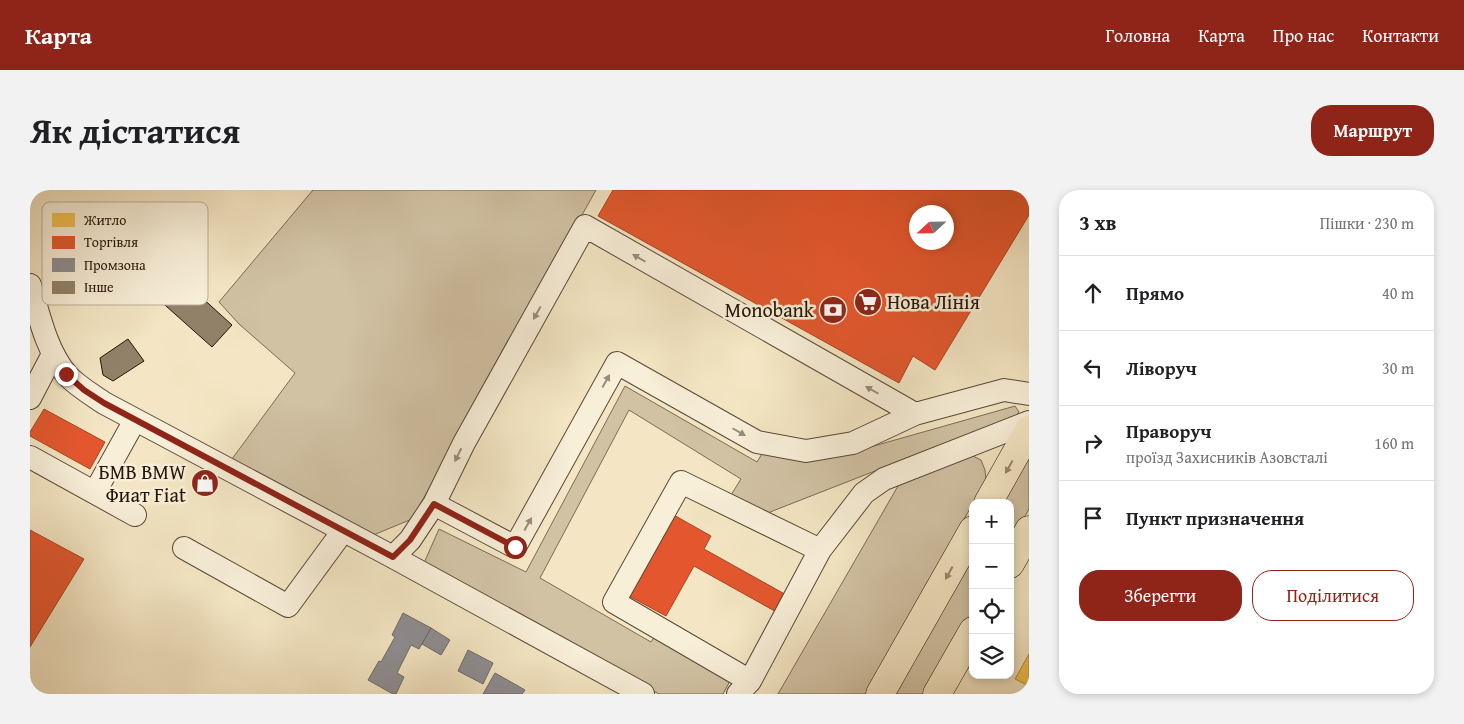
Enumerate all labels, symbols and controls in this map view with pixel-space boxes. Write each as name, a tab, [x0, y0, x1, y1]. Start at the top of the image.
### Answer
text: Карта	[25, 18, 92, 53]
text: Головна	[1105, 22, 1170, 49]
text: Карта	[1198, 22, 1245, 49]
text: Про нас	[1273, 22, 1334, 49]
text: Контакти	[1362, 22, 1439, 49]
text: Як дістатися	[30, 105, 240, 156]
button: Маршрут	[1311, 105, 1434, 156]
legend	[42, 202, 208, 305]
north arrow	[909, 205, 954, 250]
text: 3 хв	[1079, 207, 1117, 238]
text: Житло	[83, 210, 126, 230]
text: Пішки · 230 m	[1320, 211, 1414, 235]
text: Торгівля	[84, 232, 138, 252]
one-way arrow	[633, 253, 646, 262]
text: Промзона	[84, 255, 146, 275]
text: Інше	[84, 277, 114, 297]
icon: ahead	[1079, 279, 1107, 307]
text: Прямо	[1126, 279, 1184, 307]
text: 40 m	[1382, 281, 1414, 305]
supermarket icon: Нова Лінія	[853, 287, 883, 317]
place label: Нова Лінія	[887, 287, 980, 316]
place label: Monobank	[725, 295, 815, 324]
bank icon: Monobank	[818, 295, 848, 325]
one-way arrow	[532, 306, 541, 320]
icon: left	[1079, 354, 1107, 382]
text: Ліворуч	[1126, 354, 1197, 382]
text: 30 m	[1382, 356, 1414, 380]
route end	[55, 363, 78, 386]
one-way arrow	[602, 375, 611, 388]
one-way arrow	[866, 386, 879, 395]
text: Праворуч	[1126, 417, 1211, 445]
one-way arrow	[733, 428, 746, 437]
icon: right	[1079, 429, 1107, 457]
text: 160 m	[1374, 431, 1414, 455]
text: проїзд Захисників Азовсталі	[1126, 445, 1328, 469]
one-way arrow	[454, 448, 462, 462]
place label: БМВ BMW Фиат Fiat	[98, 457, 186, 509]
one-way arrow	[1004, 460, 1013, 473]
shop icon: БМВ BMW Фиат Fiat	[190, 468, 220, 498]
map controls	[969, 499, 1014, 679]
button: +	[969, 499, 1014, 544]
icon: arrive	[1079, 504, 1107, 532]
text: Пункт призначення	[1126, 504, 1304, 532]
one-way arrow	[524, 516, 532, 531]
route start	[504, 536, 527, 559]
button: −	[969, 544, 1014, 589]
one-way arrow	[944, 566, 953, 579]
button: Зберегти	[1079, 570, 1242, 621]
button: Поділитися	[1252, 570, 1414, 621]
button: locate	[969, 589, 1014, 634]
button: layers	[969, 634, 1014, 679]

